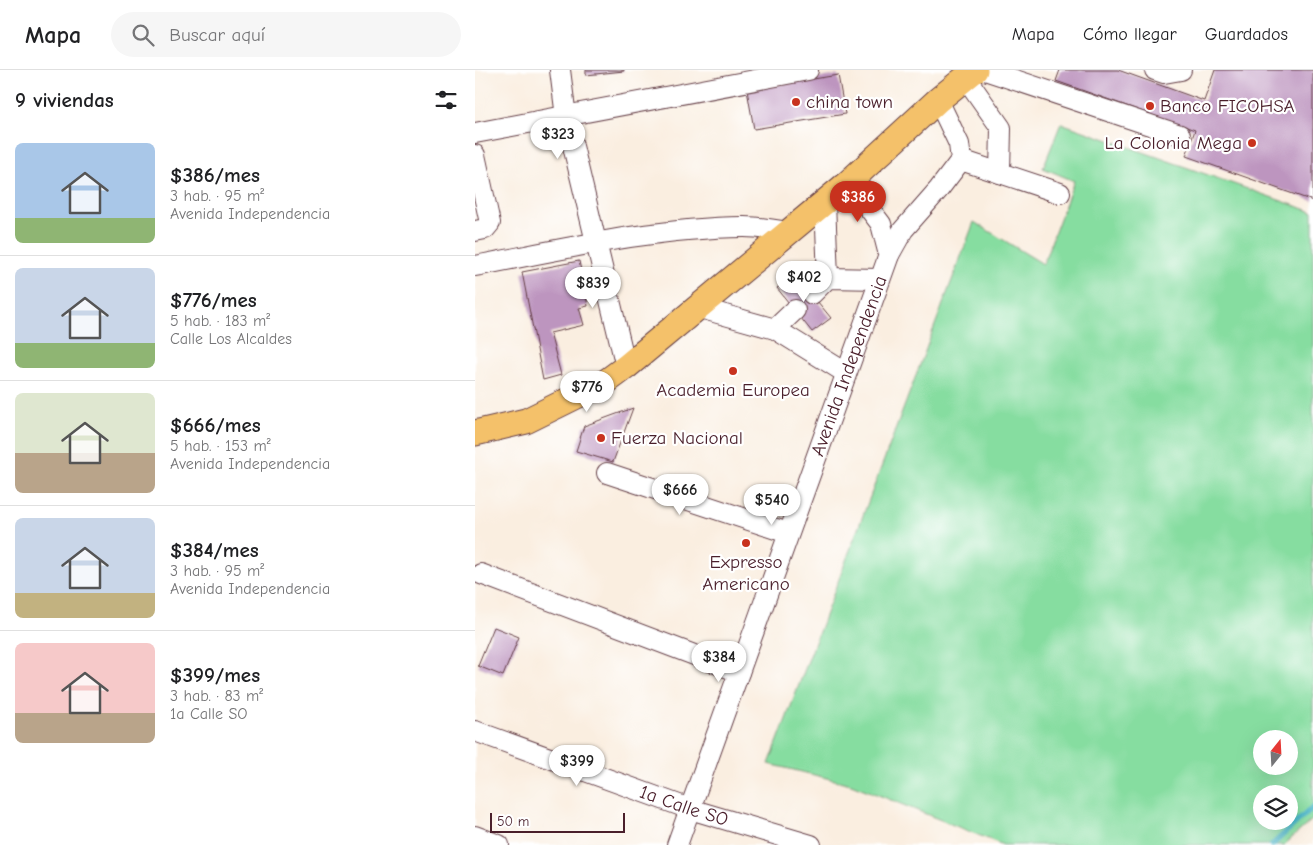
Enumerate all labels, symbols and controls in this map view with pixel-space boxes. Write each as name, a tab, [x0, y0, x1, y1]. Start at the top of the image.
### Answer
search box	[111, 12, 461, 57]
text: Mapa	[25, 21, 81, 49]
icon: search	[129, 21, 157, 49]
text: Buscar aquí	[169, 24, 265, 46]
text: Mapa	[1012, 24, 1055, 45]
text: Cómo llegar	[1083, 24, 1177, 45]
text: Guardados	[1205, 24, 1288, 45]
icon: filters	[432, 86, 460, 114]
text: 9 viviendas	[15, 88, 114, 112]
place label: china town	[806, 91, 893, 113]
place label: Banco FICOHSA	[1160, 95, 1295, 117]
marker: china town	[790, 96, 802, 108]
marker: Banco FICOHSA	[1144, 100, 1156, 112]
pin: $323	[528, 118, 588, 160]
text: $323	[541, 125, 575, 143]
place label: La Colonia Mega	[1104, 132, 1242, 154]
marker: La Colonia Mega	[1246, 137, 1258, 149]
icon: home	[55, 163, 115, 223]
text: $386/mes	[170, 163, 260, 187]
pin: $386	[828, 180, 888, 223]
text: 3 hab. · 95 m²	[170, 187, 264, 205]
text: $386	[841, 188, 875, 206]
text: Avenida Independencia	[170, 205, 330, 223]
pin: $402	[774, 260, 834, 303]
pin: $839	[563, 266, 623, 309]
text: $402	[787, 268, 821, 286]
street label: Avenida Independencia	[807, 273, 892, 459]
text: $839	[576, 274, 610, 292]
icon: home	[55, 288, 115, 348]
text: $776/mes	[170, 288, 257, 312]
text: 5 hab. · 183 m²	[170, 312, 270, 330]
text: Calle Los Alcaldes	[170, 330, 292, 348]
marker: Academia Europea	[727, 365, 739, 377]
pin: $776	[557, 370, 617, 413]
text: $776	[571, 378, 603, 396]
place label: Academia Europea	[656, 379, 810, 401]
icon: home	[55, 413, 115, 473]
text: $666/mes	[170, 413, 261, 437]
place label: Fuerza Nacional	[611, 427, 743, 449]
marker: Fuerza Nacional	[595, 432, 607, 444]
text: 5 hab. · 153 m²	[170, 437, 271, 455]
text: Avenida Independencia	[170, 455, 330, 473]
pin: $666	[650, 474, 710, 516]
text: $666	[663, 481, 697, 499]
pin: $540	[742, 484, 802, 526]
text: $540	[755, 491, 789, 509]
marker: Expresso Americano	[740, 537, 752, 549]
icon: home	[55, 538, 115, 598]
text: $384/mes	[170, 538, 259, 562]
place label: Expresso Americano	[702, 551, 790, 595]
text: 3 hab. · 95 m²	[170, 562, 264, 580]
text: Avenida Independencia	[170, 580, 330, 598]
pin: $384	[689, 640, 749, 683]
text: $384	[702, 648, 736, 666]
icon: home	[55, 663, 115, 723]
text: $399/mes	[170, 663, 260, 687]
text: 3 hab. · 83 m²	[170, 687, 263, 705]
text: 1a Calle SO	[170, 705, 248, 723]
north arrow	[1253, 730, 1297, 775]
map controls	[1253, 730, 1298, 830]
pin: $399	[547, 744, 607, 787]
text: $399	[560, 752, 594, 770]
street label: 1a Calle SO	[637, 781, 731, 831]
button: layers	[1253, 785, 1298, 830]
scale bar	[490, 810, 625, 833]
text: 50 m	[497, 813, 529, 830]

